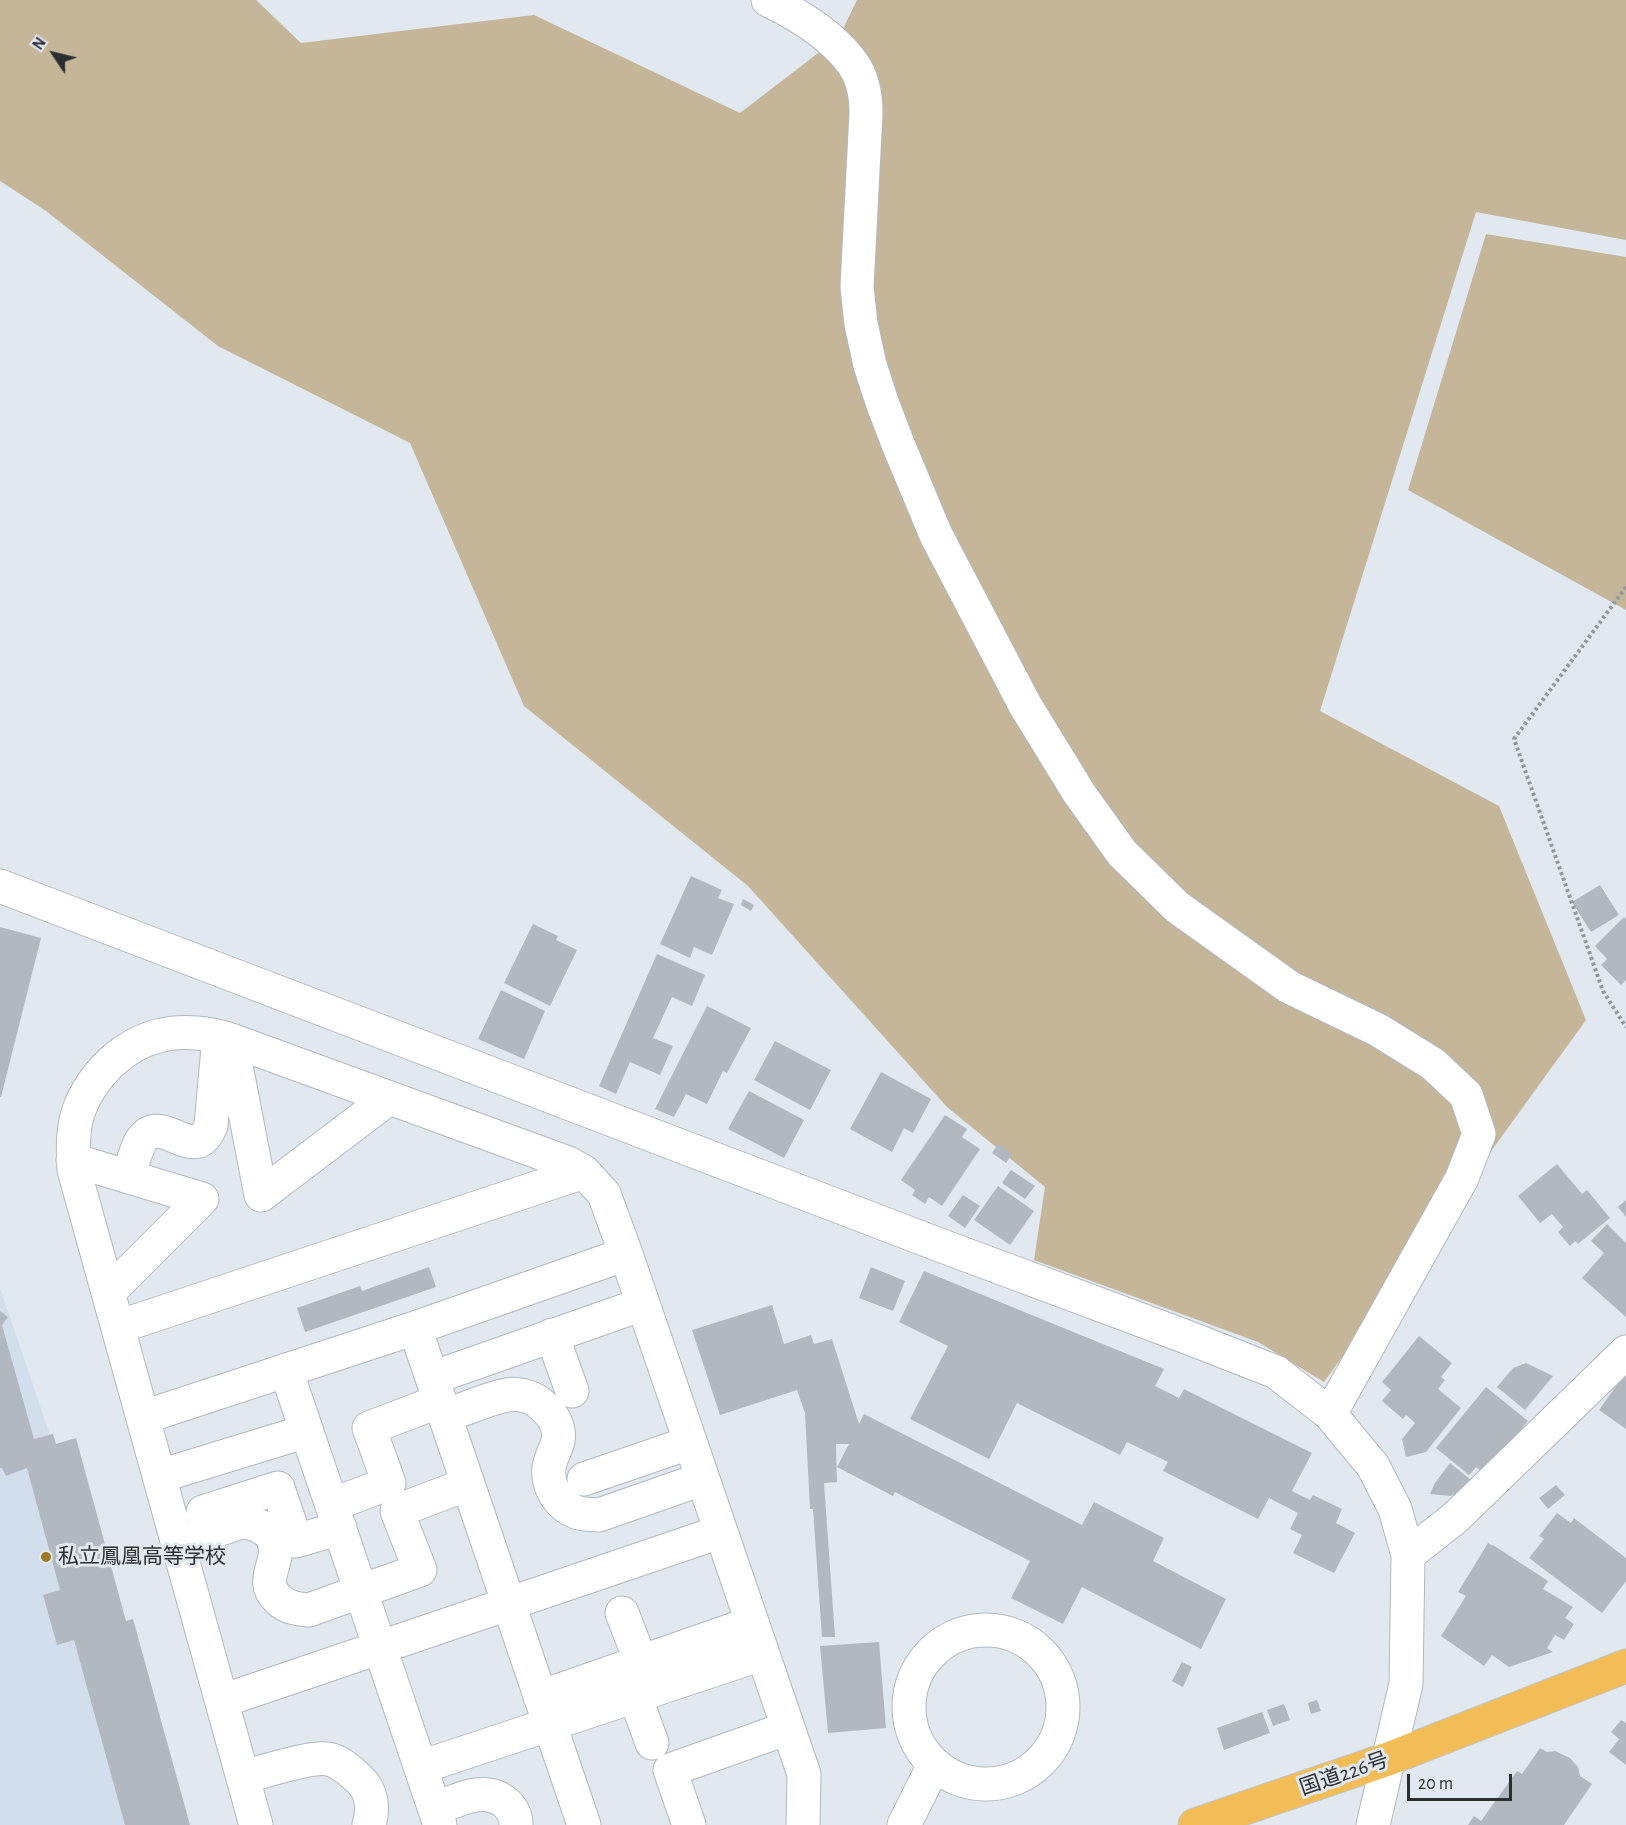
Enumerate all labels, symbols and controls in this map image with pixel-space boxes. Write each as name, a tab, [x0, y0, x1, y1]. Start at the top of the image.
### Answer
north arrow	[24, 24, 84, 84]
text: N	[30, 35, 49, 53]
place label: 私立鳳凰高等学校	[58, 1544, 226, 1570]
marker: 私立鳳凰高等学校	[39, 1550, 53, 1564]
street label: 国道226号	[1296, 1747, 1392, 1801]
scale bar	[1410, 1762, 1515, 1800]
text: 20 m	[1418, 1775, 1453, 1793]

